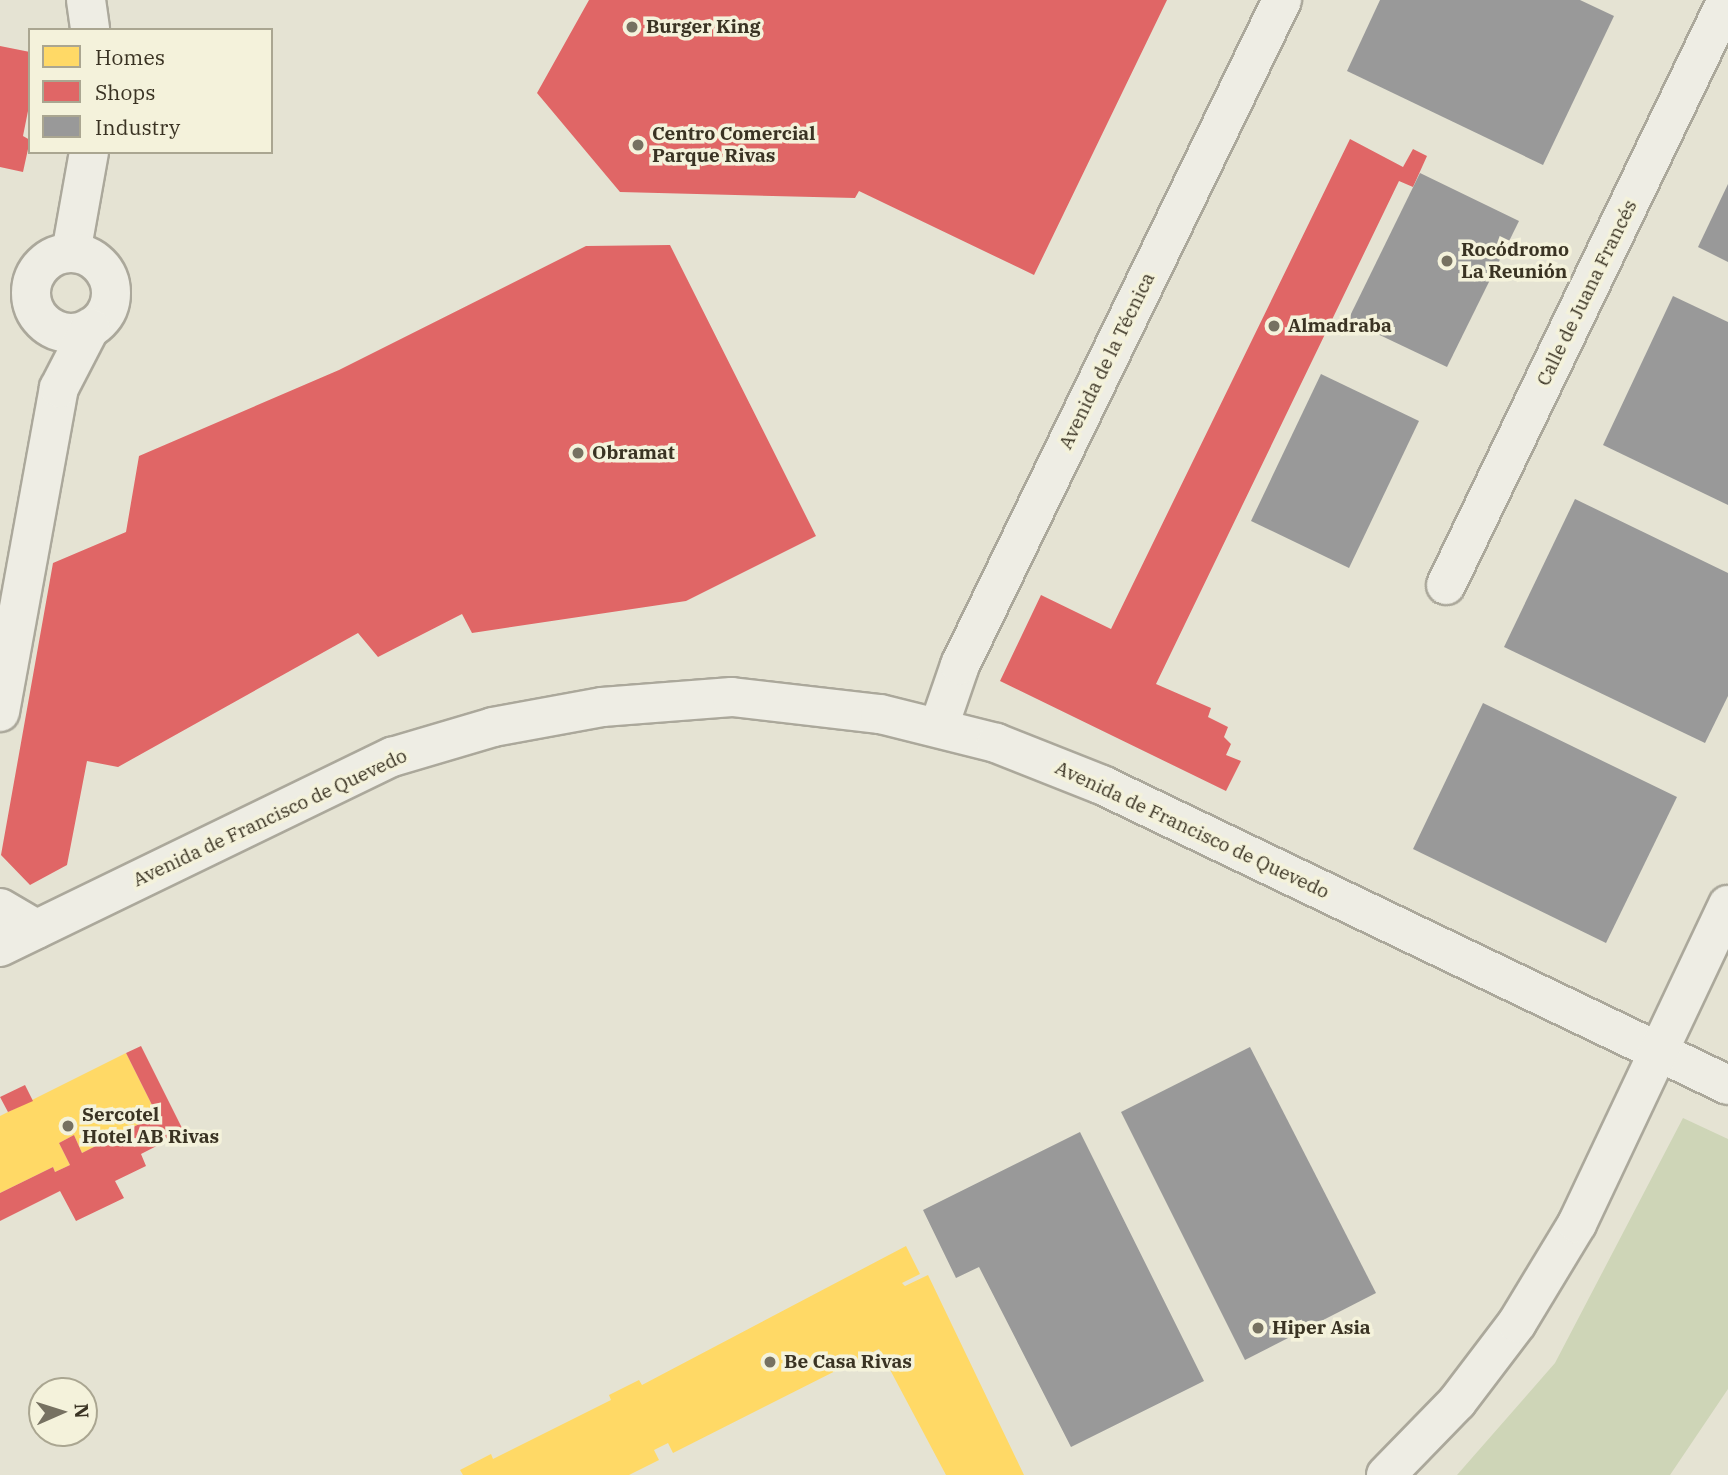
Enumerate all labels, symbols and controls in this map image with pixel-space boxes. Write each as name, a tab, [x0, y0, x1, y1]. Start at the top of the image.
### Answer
place label: Burger King	[646, 16, 760, 38]
marker: Burger King	[624, 19, 640, 35]
legend	[28, 28, 273, 154]
text: Homes	[95, 43, 165, 71]
text: Shops	[95, 78, 155, 106]
text: Industry	[95, 113, 180, 141]
place label: Centro Comercial Parque Rivas	[652, 123, 815, 167]
marker: Centro Comercial Parque Rivas	[630, 137, 646, 153]
street label: Calle de Juana Francés	[1532, 196, 1642, 390]
place label: Rocódromo La Reunión	[1461, 239, 1569, 283]
marker: Rocódromo La Reunión	[1439, 253, 1455, 269]
street label: Avenida de la Técnica	[1054, 269, 1160, 453]
place label: Almadraba	[1288, 315, 1392, 337]
marker: Almadraba	[1266, 318, 1282, 334]
place label: Obramat	[592, 442, 675, 464]
marker: Obramat	[570, 445, 586, 461]
street label: Avenida de Francisco de Quevedo	[129, 744, 411, 892]
street label: Avenida de Francisco de Quevedo	[1051, 756, 1333, 904]
place label: Sercotel Hotel AB Rivas	[82, 1104, 219, 1148]
marker: Sercotel Hotel AB Rivas	[60, 1118, 76, 1134]
place label: Hiper Asia	[1272, 1317, 1371, 1339]
marker: Hiper Asia	[1250, 1320, 1266, 1336]
place label: Be Casa Rivas	[784, 1351, 912, 1373]
marker: Be Casa Rivas	[762, 1354, 778, 1370]
north arrow	[28, 1377, 98, 1447]
text: N	[70, 1403, 94, 1419]

